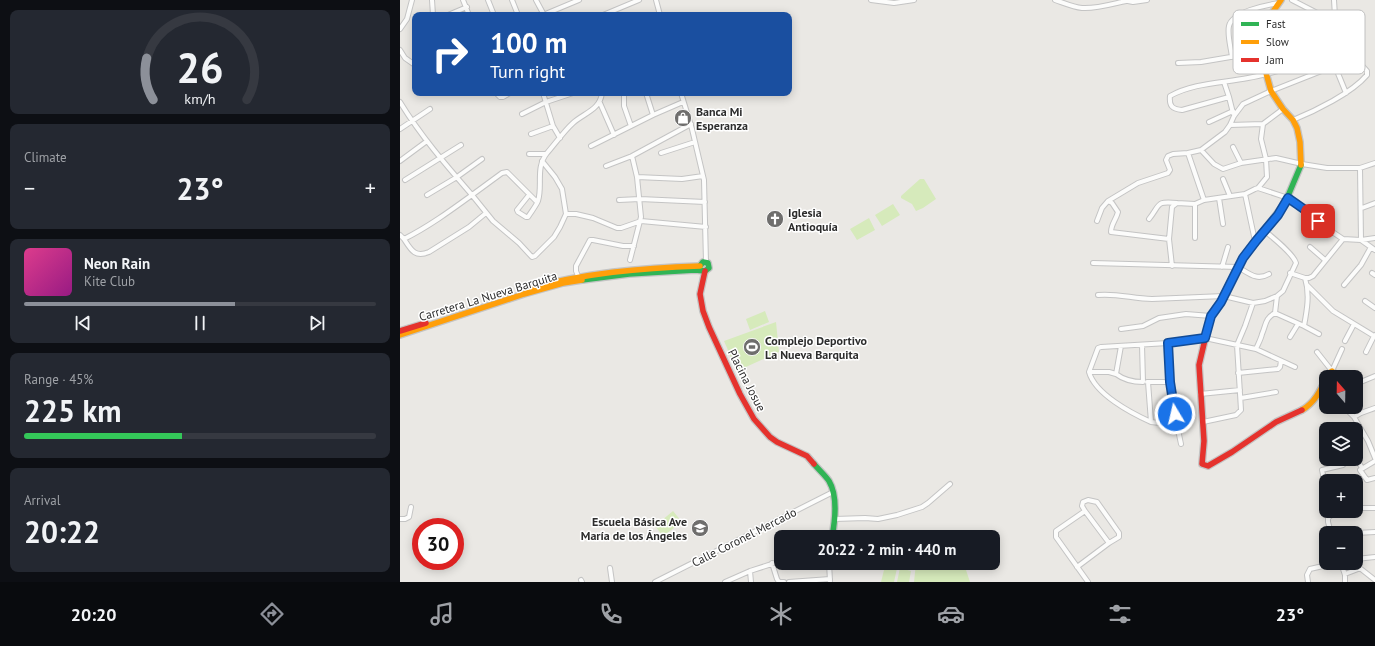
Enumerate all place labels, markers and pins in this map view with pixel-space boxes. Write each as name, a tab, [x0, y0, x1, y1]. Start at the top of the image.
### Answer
place label: Banca Mi Esperanza	[696, 104, 748, 133]
shop icon: Banca Mi Esperanza	[673, 108, 693, 128]
pin	[1301, 204, 1335, 238]
place label: Iglesia Antioquía	[788, 205, 838, 234]
church icon: Iglesia Antioquía	[765, 209, 785, 229]
place label: Complejo Deportivo La Nueva Barquita	[765, 333, 868, 362]
sports icon: Complejo Deportivo La Nueva Barquita	[742, 337, 762, 357]
place label: Escuela Básica Ave María de los Ángeles	[581, 514, 687, 543]
school or university icon: Escuela Básica Ave María de los Ángeles	[690, 518, 710, 538]

